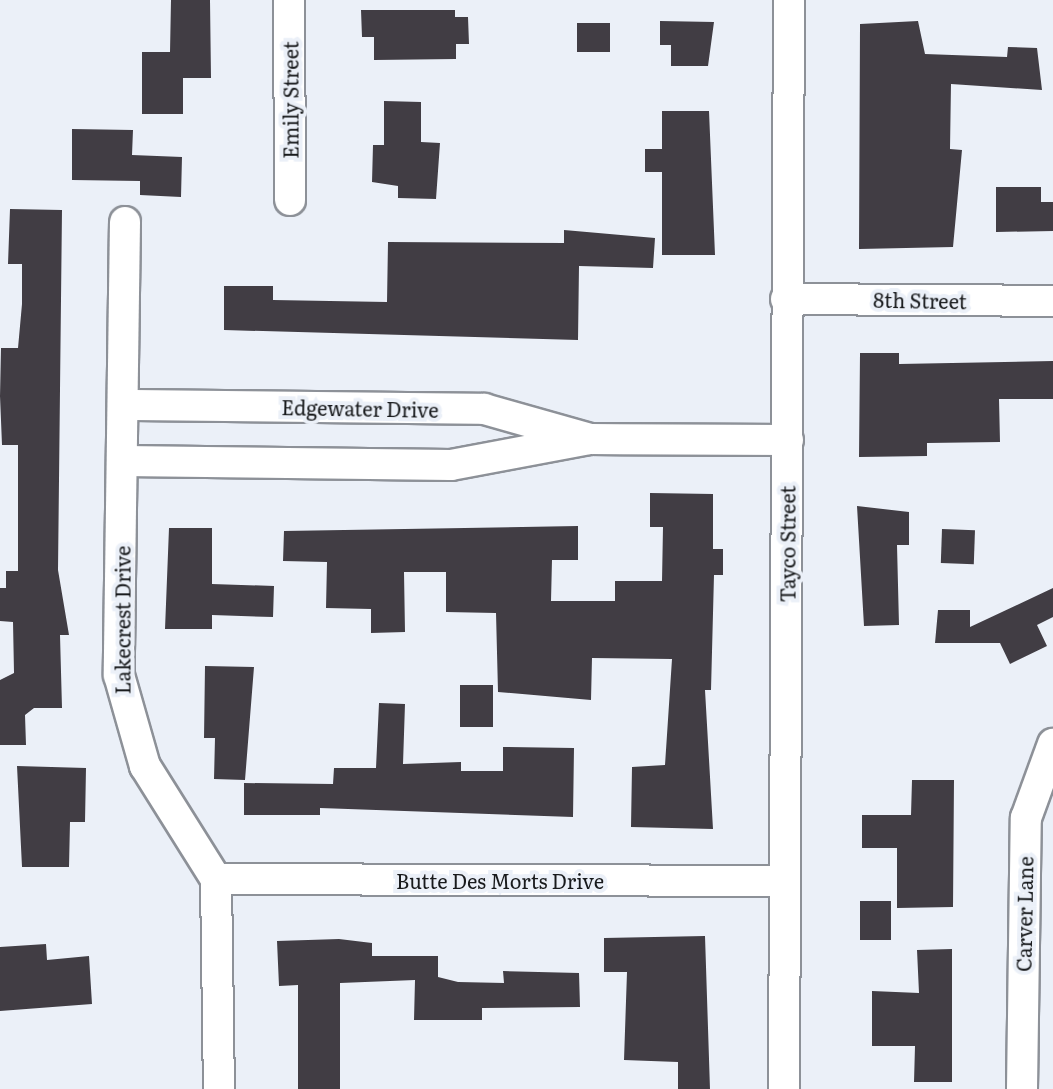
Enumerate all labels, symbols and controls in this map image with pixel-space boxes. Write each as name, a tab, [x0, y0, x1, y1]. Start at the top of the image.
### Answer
street label: Emily Street	[278, 41, 302, 159]
street label: 8th Street	[873, 287, 967, 313]
street label: Edgewater Drive	[281, 395, 439, 421]
street label: Tayco Street	[775, 486, 799, 602]
street label: Lakecrest Drive	[110, 546, 134, 694]
street label: Carver Lane	[1011, 856, 1037, 972]
street label: Butte Des Morts Drive	[396, 868, 604, 892]

